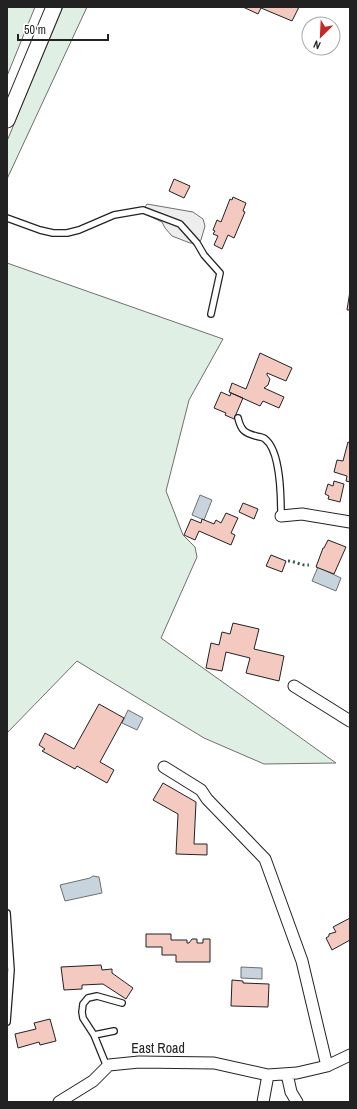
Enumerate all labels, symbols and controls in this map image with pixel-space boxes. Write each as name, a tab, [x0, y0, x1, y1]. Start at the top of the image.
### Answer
scale bar	[18, 16, 108, 42]
north arrow	[301, 16, 341, 56]
text: 50 m	[24, 22, 46, 38]
text: N	[311, 37, 323, 53]
street label: East Road	[131, 1039, 185, 1057]

